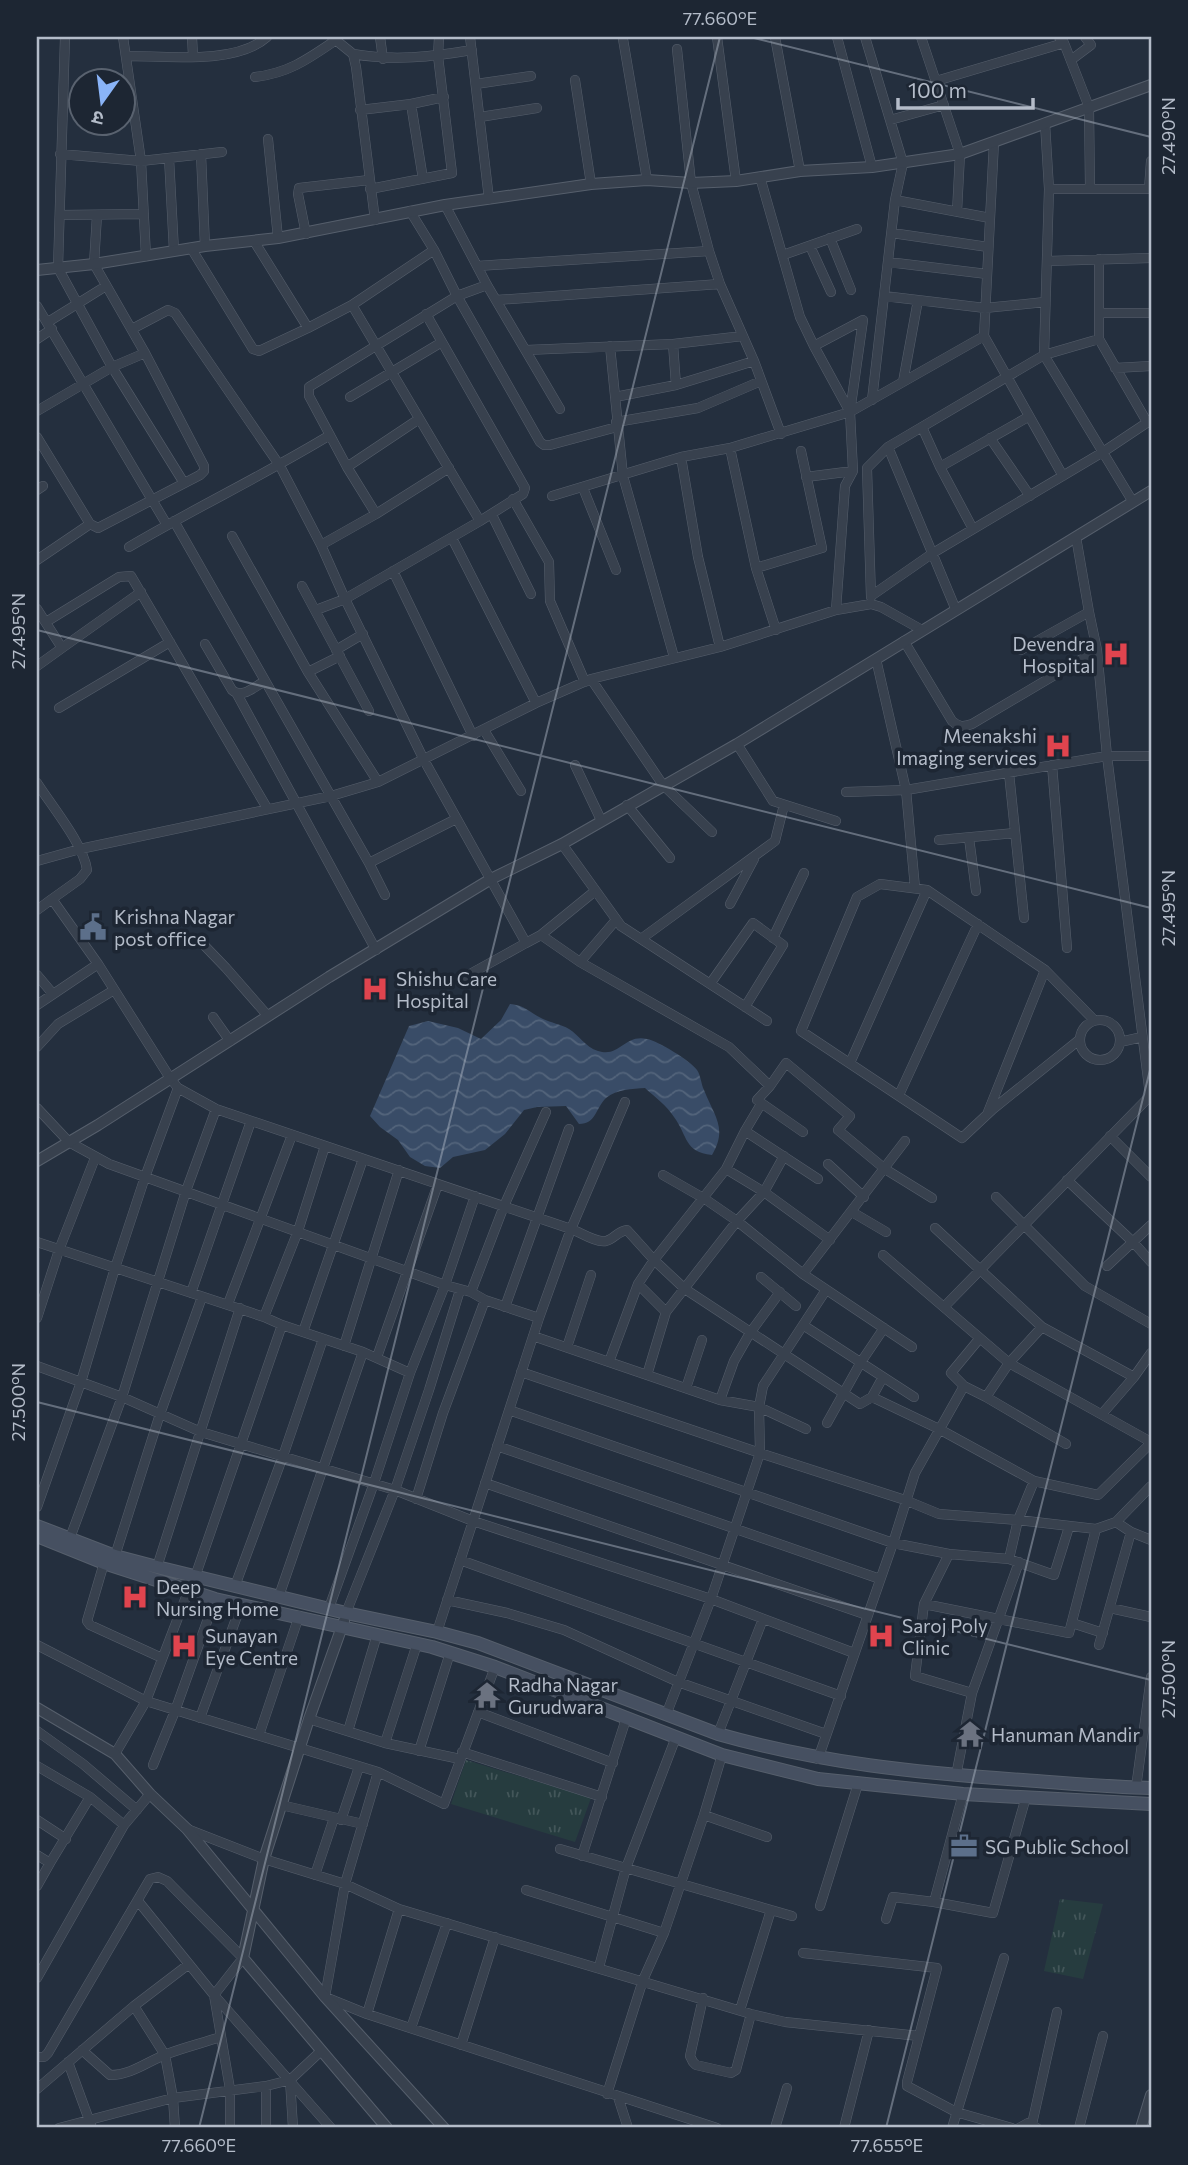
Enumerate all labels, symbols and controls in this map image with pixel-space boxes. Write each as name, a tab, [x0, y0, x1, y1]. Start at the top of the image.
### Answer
text: 77.660°E	[683, 7, 757, 29]
north arrow	[66, 66, 136, 136]
scale bar	[898, 66, 1032, 110]
text: 100 m	[908, 77, 967, 102]
text: 27.490°N	[1157, 97, 1179, 175]
text: उ	[89, 106, 106, 131]
text: 27.495°N	[7, 593, 29, 669]
place label: Devendra Hospital	[1013, 632, 1095, 677]
hospital icon: Devendra Hospital	[1101, 639, 1131, 669]
place label: Meenakshi Imaging services	[896, 724, 1037, 769]
hospital icon: Meenakshi Imaging services	[1043, 731, 1073, 761]
text: 27.495°N	[1157, 870, 1179, 946]
place label: Krishna Nagar post office	[114, 905, 236, 950]
public building icon: Krishna Nagar post office	[78, 912, 108, 942]
place label: Shishu Care Hospital	[396, 967, 497, 1012]
hospital icon: Shishu Care Hospital	[360, 974, 390, 1004]
text: 27.500°N	[7, 1363, 29, 1441]
place label: Deep Nursing Home	[156, 1575, 279, 1620]
hospital icon: Deep Nursing Home	[120, 1582, 150, 1612]
place label: Saroj Poly Clinic	[902, 1614, 988, 1659]
hospital icon: Saroj Poly Clinic	[866, 1621, 896, 1651]
place label: Sunayan Eye Centre	[205, 1624, 298, 1669]
hospital icon: Sunayan Eye Centre	[169, 1631, 199, 1661]
text: 27.500°N	[1157, 1640, 1179, 1718]
place label: Radha Nagar Gurudwara	[508, 1673, 618, 1718]
temple icon: Radha Nagar Gurudwara	[472, 1680, 502, 1710]
temple icon: Hanuman Mandir	[955, 1719, 985, 1749]
place label: Hanuman Mandir	[991, 1723, 1140, 1746]
office icon: SG Public School	[949, 1831, 979, 1861]
place label: SG Public School	[985, 1835, 1129, 1858]
text: 77.660°E	[162, 2134, 236, 2156]
text: 77.655°E	[851, 2134, 923, 2156]

